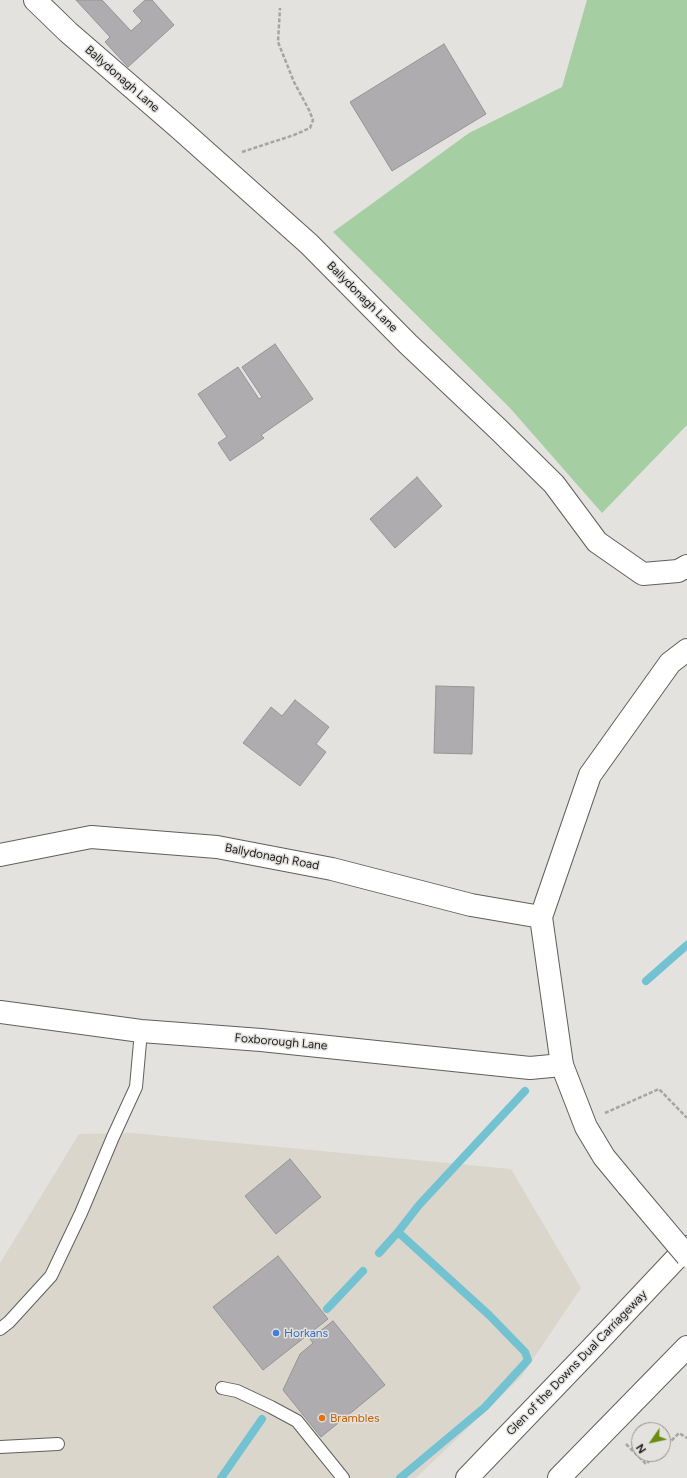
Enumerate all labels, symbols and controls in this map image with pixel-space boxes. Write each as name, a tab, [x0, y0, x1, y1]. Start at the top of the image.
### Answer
street label: Ballydonagh Lane	[82, 43, 162, 115]
street label: Ballydonagh Lane	[324, 259, 400, 335]
street label: Ballydonagh Road	[223, 841, 321, 873]
street label: Foxborough Lane	[234, 1031, 328, 1053]
street label: Glen of the Downs Dual Carriageway	[504, 1287, 650, 1439]
place label: Horkans	[284, 1326, 328, 1340]
marker: Horkans	[271, 1328, 281, 1338]
place label: Brambles	[330, 1411, 380, 1425]
marker: Brambles	[317, 1413, 327, 1423]
north arrow	[631, 1422, 671, 1462]
text: N	[634, 1441, 649, 1456]

